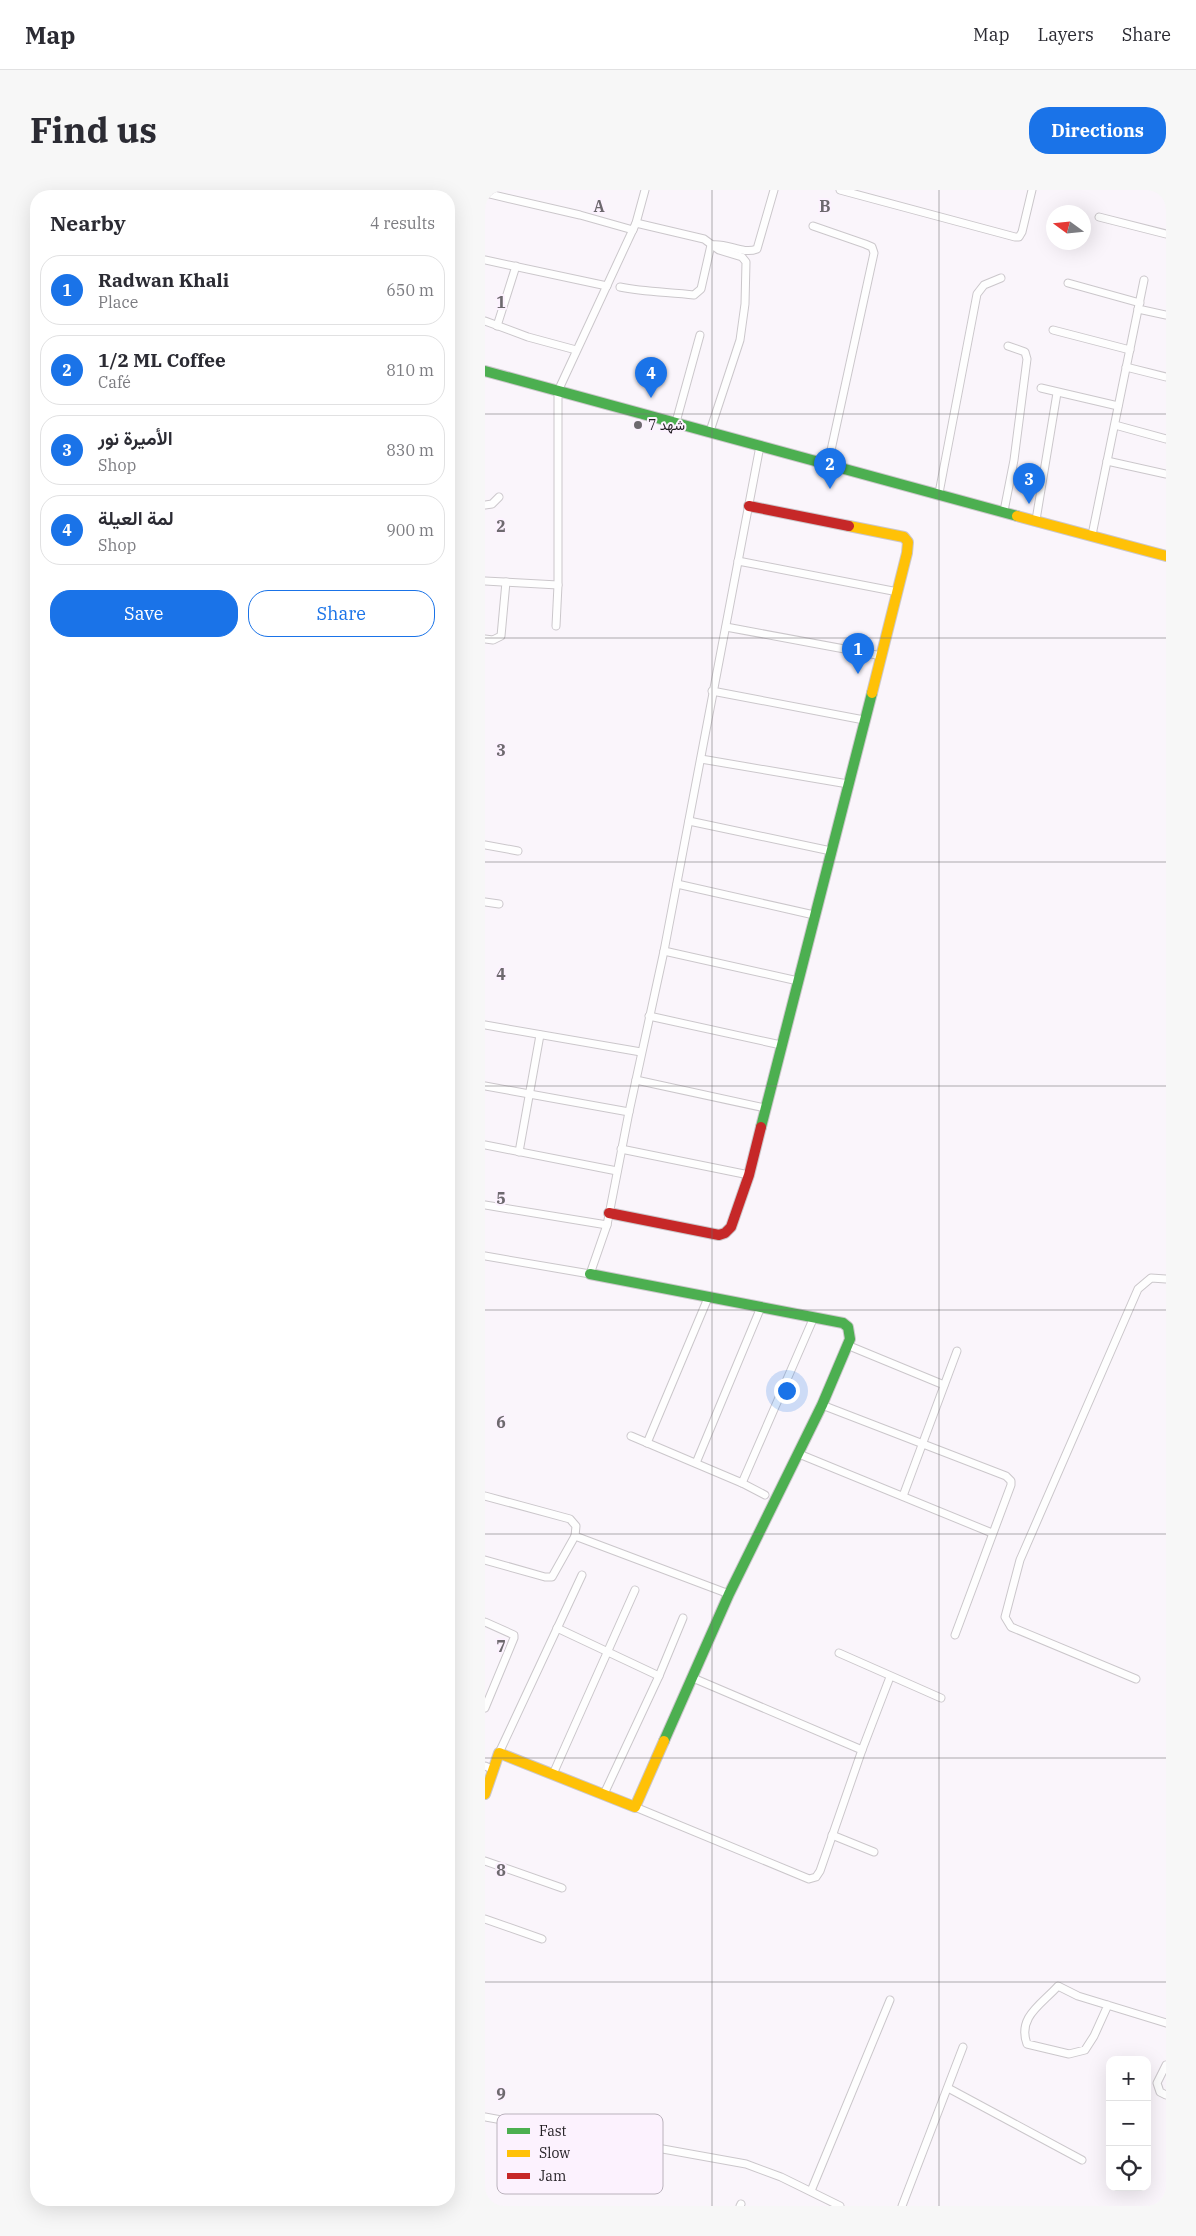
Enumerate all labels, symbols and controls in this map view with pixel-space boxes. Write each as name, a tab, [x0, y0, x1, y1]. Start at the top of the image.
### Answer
text: Map	[25, 19, 75, 51]
text: Map	[973, 23, 1010, 46]
text: Layers	[1038, 23, 1094, 46]
text: Share	[1122, 23, 1171, 46]
text: Find us	[30, 107, 157, 153]
button: Directions	[1029, 107, 1166, 154]
text: A	[593, 196, 605, 216]
text: B	[819, 196, 831, 216]
north arrow	[1046, 205, 1091, 250]
text: Nearby	[50, 209, 126, 237]
text: 4 results	[370, 213, 435, 233]
text: Radwan Khali	[98, 268, 229, 292]
text: 1	[62, 280, 72, 300]
text: 650 m	[386, 280, 434, 300]
text: Place	[98, 292, 138, 312]
text: 1	[496, 292, 506, 312]
text: 1/2 ML Coffee	[98, 348, 226, 372]
pin: 4	[635, 357, 667, 398]
text: 2	[62, 360, 72, 380]
text: 810 m	[386, 360, 434, 380]
text: Café	[98, 372, 131, 392]
place label: شهد 7	[648, 416, 685, 434]
marker: شهد 7	[632, 419, 644, 431]
text: الأميرة نور	[98, 426, 173, 450]
text: 3	[62, 440, 72, 460]
text: 830 m	[386, 440, 434, 460]
pin: 2	[814, 448, 846, 489]
text: Shop	[98, 455, 136, 475]
pin: 3	[1013, 463, 1045, 504]
text: لمة العيلة	[98, 506, 174, 530]
text: 2	[496, 516, 506, 536]
text: 4	[62, 520, 72, 540]
text: 900 m	[386, 520, 434, 540]
text: Shop	[98, 535, 136, 555]
button: Save	[50, 590, 238, 637]
button: Share	[248, 590, 435, 637]
pin: 1	[842, 633, 874, 674]
text: 3	[496, 740, 506, 760]
text: 4	[496, 964, 506, 984]
text: 5	[496, 1188, 506, 1208]
your location	[774, 1378, 800, 1404]
text: 6	[496, 1412, 506, 1432]
text: 7	[496, 1636, 506, 1656]
text: 8	[496, 1860, 506, 1880]
map controls	[1106, 2056, 1151, 2191]
button: +	[1106, 2056, 1151, 2101]
text: 9	[496, 2084, 506, 2104]
button: −	[1106, 2101, 1151, 2146]
legend	[497, 2114, 663, 2194]
text: Fast	[539, 2122, 567, 2140]
text: Slow	[539, 2144, 570, 2162]
button: locate	[1106, 2146, 1151, 2191]
text: Jam	[539, 2167, 566, 2185]

